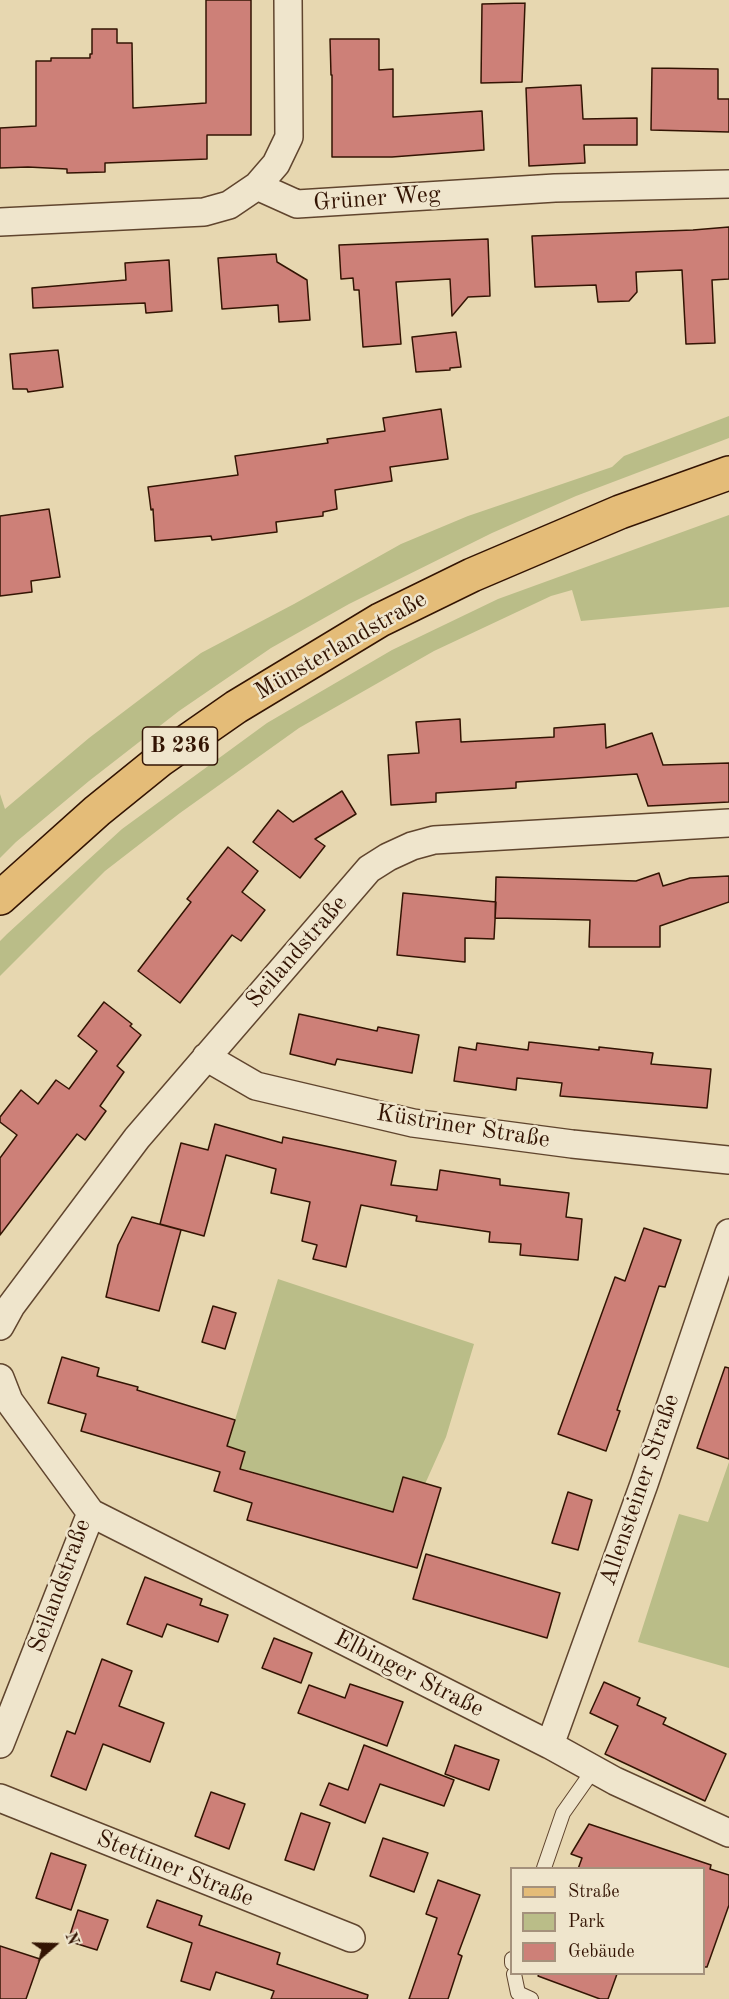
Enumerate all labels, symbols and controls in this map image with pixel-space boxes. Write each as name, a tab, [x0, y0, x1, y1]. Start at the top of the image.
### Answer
street label: Grüner Weg	[312, 180, 442, 218]
street label: Münsterlandstraße	[250, 585, 432, 707]
road number: B 236	[142, 727, 218, 765]
street label: Seilandstraße	[240, 890, 354, 1014]
street label: Küstriner Straße	[374, 1099, 552, 1155]
street label: Allensteiner Straße	[594, 1390, 686, 1590]
street label: Seilandstraße	[22, 1515, 98, 1657]
street label: Elbinger Straße	[329, 1624, 489, 1724]
street label: Stettiner Straße	[92, 1824, 258, 1914]
legend	[510, 1867, 705, 1975]
text: Straße	[568, 1883, 619, 1901]
text: Park	[568, 1913, 605, 1931]
north arrow	[24, 1915, 84, 1975]
text: N	[61, 1930, 81, 1947]
text: Gebäude	[568, 1943, 635, 1961]

